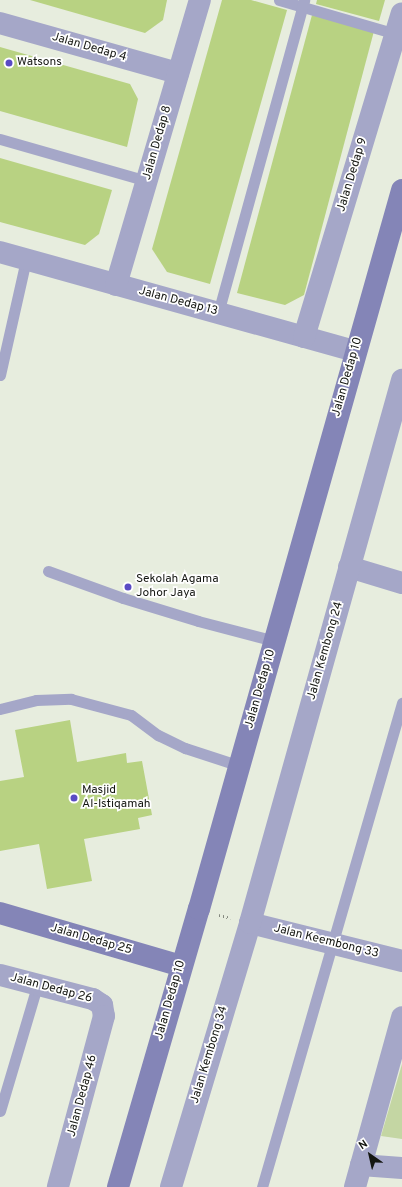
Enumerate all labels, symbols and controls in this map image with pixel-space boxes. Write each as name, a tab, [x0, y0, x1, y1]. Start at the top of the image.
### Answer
street label: Jalan Dedap 4	[50, 30, 128, 66]
place label: Watsons	[17, 56, 62, 70]
marker: Watsons	[4, 58, 14, 68]
street label: Jalan Dedap 8	[140, 104, 176, 182]
street label: Jalan Dedap 9	[335, 136, 371, 214]
street label: Jalan Dedap 13	[137, 285, 219, 319]
street label: Jalan Dedap 10	[330, 336, 366, 418]
place label: Sekolah Agama Johor Jaya	[136, 573, 219, 601]
marker: Sekolah Agama Johor Jaya	[123, 582, 133, 592]
street label: Jalan Kembong 24	[305, 600, 347, 702]
street label: Jalan Dedap 10	[243, 648, 279, 730]
place label: Masjid Al-Istiqamah	[82, 784, 151, 812]
marker: Masjid Al-Istiqamah	[69, 793, 79, 803]
street label: Jalan Dedap 25	[48, 921, 134, 959]
street label: Jalan Keembong 33	[272, 922, 380, 962]
street label: Jalan Dedap 10	[153, 959, 189, 1041]
street label: Jalan Dedap 26	[9, 971, 93, 1007]
street label: Jalan Kembong 34	[188, 1005, 232, 1105]
street label: Jalan Dedap 46	[65, 1053, 101, 1139]
north arrow	[350, 1135, 390, 1175]
text: N	[356, 1137, 370, 1153]

